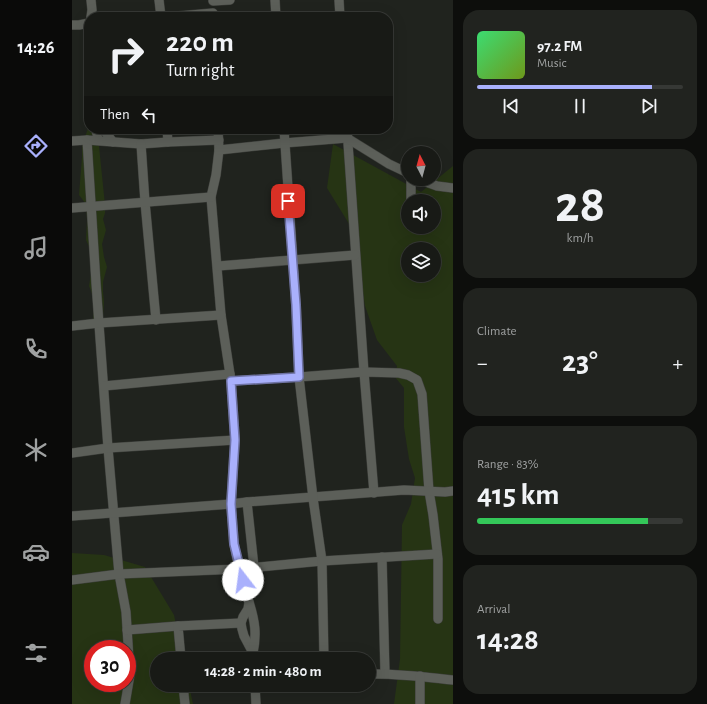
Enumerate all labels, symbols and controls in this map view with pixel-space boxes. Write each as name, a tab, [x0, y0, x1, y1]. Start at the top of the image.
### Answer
icon: right	[100, 28, 152, 80]
text: 220 m	[166, 29, 234, 57]
text: 14:26	[18, 39, 54, 57]
text: 97.2 FM	[537, 39, 582, 54]
text: Music	[537, 57, 567, 70]
text: Turn right	[166, 62, 235, 80]
icon: previous	[500, 95, 522, 117]
icon: pause	[569, 95, 591, 117]
icon: next	[638, 95, 660, 117]
icon: left	[138, 104, 160, 126]
text: Then	[100, 107, 130, 122]
icon: directions	[22, 132, 50, 160]
north arrow	[401, 146, 441, 186]
map controls	[401, 146, 441, 282]
text: 28	[555, 179, 605, 231]
pin	[271, 184, 305, 218]
icon: arrive	[277, 190, 299, 212]
button: sound	[401, 194, 441, 234]
text: km/h	[567, 232, 593, 245]
icon: music	[22, 234, 50, 262]
button: layers	[401, 242, 441, 282]
text: Climate	[477, 325, 516, 338]
icon: phone	[22, 335, 50, 363]
text: 23°	[562, 347, 598, 377]
text: −	[477, 352, 488, 374]
text: +	[672, 352, 683, 374]
icon: climate	[22, 436, 50, 464]
text: Range · 83%	[477, 458, 538, 471]
text: 415 km	[477, 480, 559, 510]
icon: car	[22, 538, 50, 566]
position arrow	[222, 559, 264, 601]
text: Arrival	[477, 603, 510, 616]
text: 14:28	[477, 625, 539, 655]
icon: filters	[22, 639, 50, 667]
speed limit sign: 30	[84, 640, 136, 692]
text: 14:28 · 2 min · 480 m	[204, 664, 322, 679]

